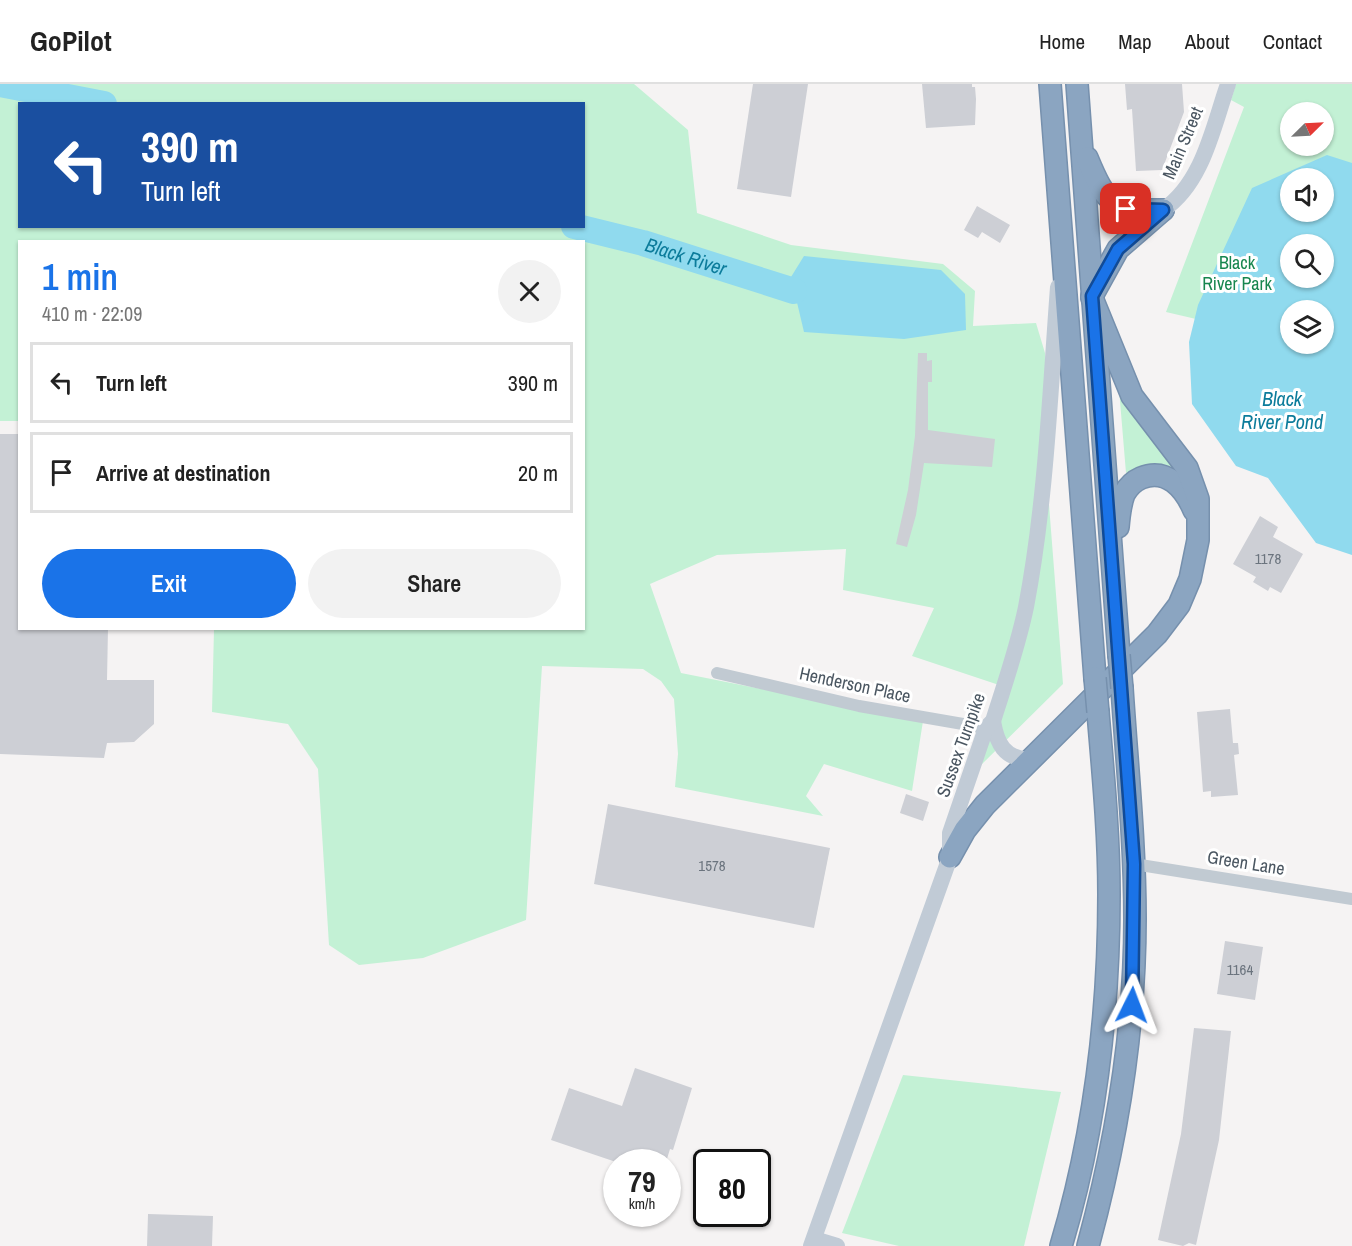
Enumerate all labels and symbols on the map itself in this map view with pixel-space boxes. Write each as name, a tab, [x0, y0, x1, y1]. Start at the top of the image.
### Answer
north arrow	[1280, 102, 1334, 156]
street label: Main Street	[1156, 103, 1209, 183]
pin	[1100, 183, 1151, 234]
water label: Black River	[642, 231, 731, 282]
park label: Black River Park	[1202, 250, 1272, 296]
water label: Black River Pond	[1241, 385, 1324, 435]
house number: 1178	[1255, 548, 1281, 569]
street label: Henderson Place	[797, 661, 913, 709]
street label: Sussex Turnpike	[930, 689, 991, 800]
street label: Green Lane	[1206, 844, 1287, 881]
house number: 1578	[698, 855, 726, 876]
house number: 1164	[1227, 959, 1253, 980]
position arrow	[1100, 973, 1164, 1037]
speed limit sign: 80	[693, 1149, 771, 1227]

